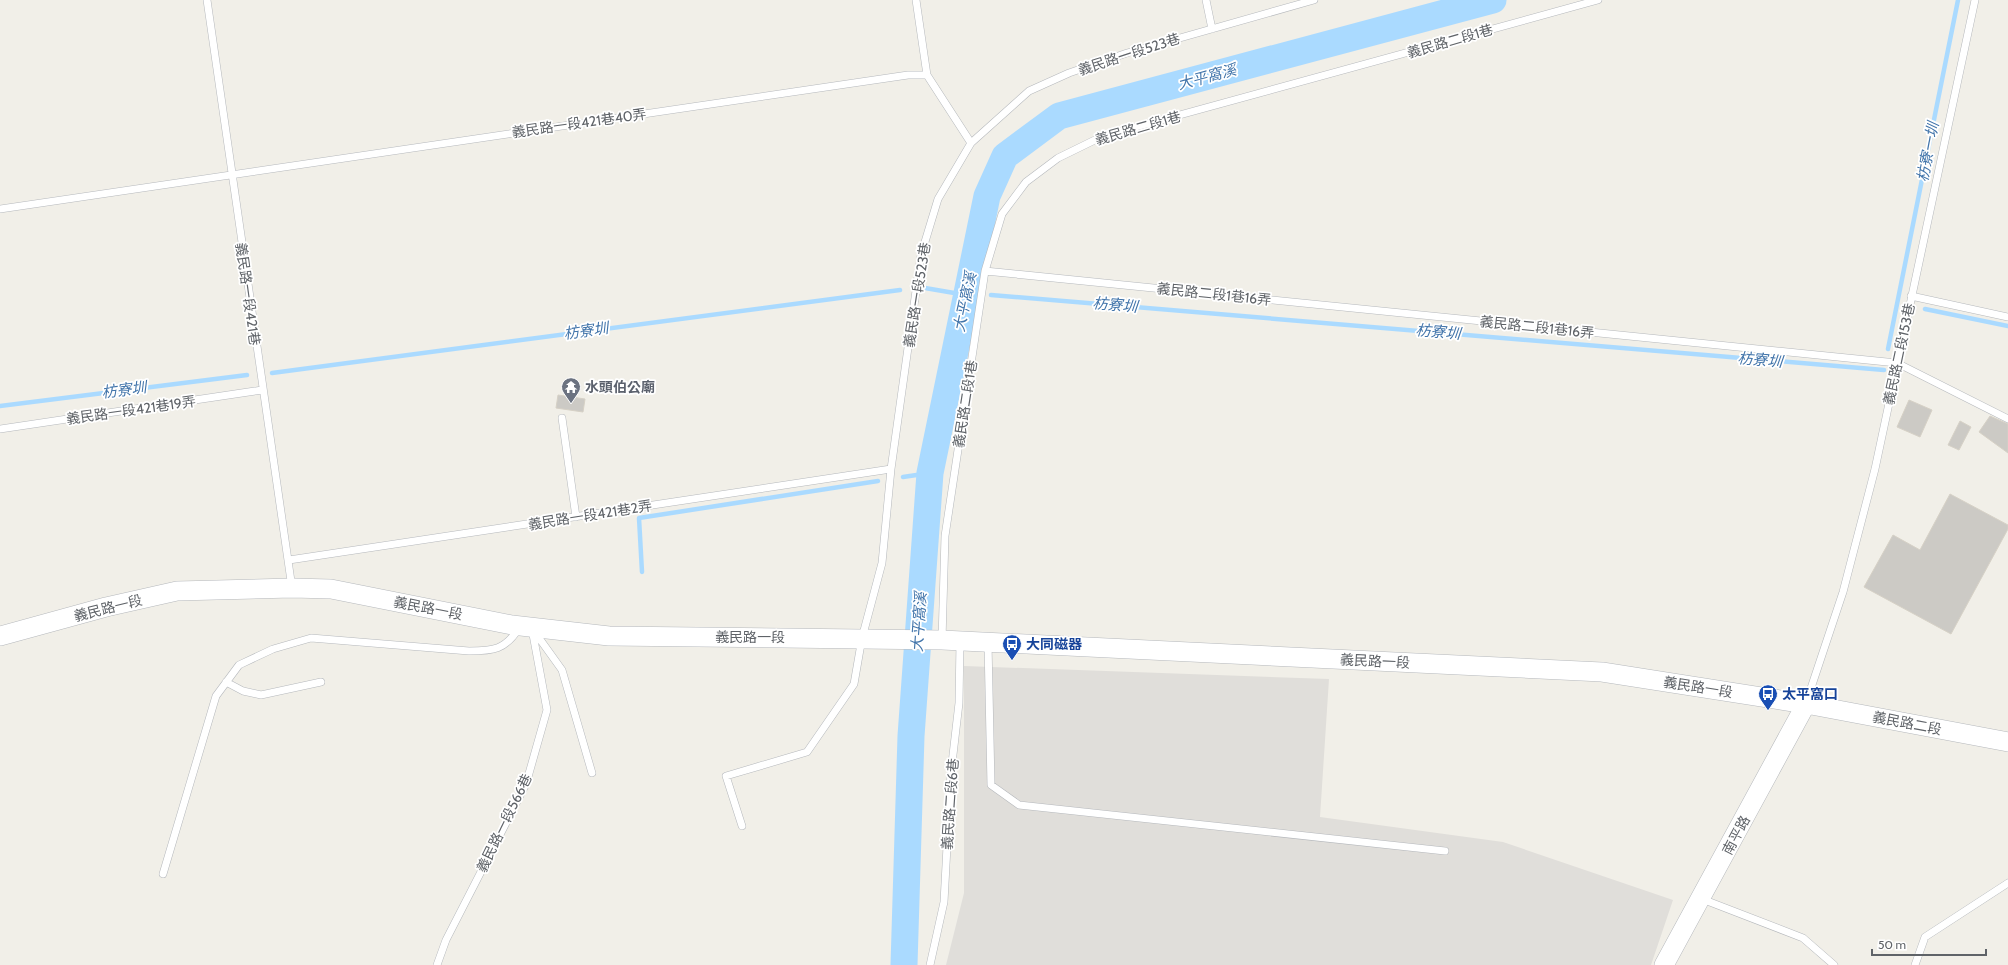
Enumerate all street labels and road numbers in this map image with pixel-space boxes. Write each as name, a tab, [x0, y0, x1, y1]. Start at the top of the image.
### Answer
street label: 義民路二段1巷	[1405, 20, 1495, 62]
street label: 義民路一段523巷	[1076, 29, 1182, 79]
street label: 義民路一段421巷40弄	[510, 105, 648, 141]
street label: 義民路二段1巷	[1093, 107, 1183, 149]
street label: 義民路一段421巷	[232, 241, 264, 347]
street label: 義民路一段523巷	[900, 241, 934, 349]
street label: 義民路二段1巷16弄	[1156, 279, 1272, 309]
street label: 義民路二段153巷	[1879, 301, 1919, 407]
street label: 義民路二段1巷16弄	[1479, 312, 1595, 342]
street label: 義民路二段1巷	[949, 359, 981, 449]
street label: 義民路一段421巷19弄	[65, 392, 197, 428]
street label: 義民路一段421巷2弄	[527, 496, 653, 534]
street label: 義民路一段	[72, 591, 144, 625]
street label: 義民路一段	[392, 592, 464, 624]
street label: 義民路一段	[715, 628, 785, 646]
street label: 義民路一段	[1340, 650, 1410, 672]
street label: 義民路一段	[1662, 673, 1734, 701]
street label: 義民路二段	[1871, 707, 1943, 739]
street label: 義民路二段6巷	[938, 758, 962, 850]
street label: 義民路一段566巷	[472, 771, 536, 875]
street label: 南平路	[1718, 812, 1754, 858]

